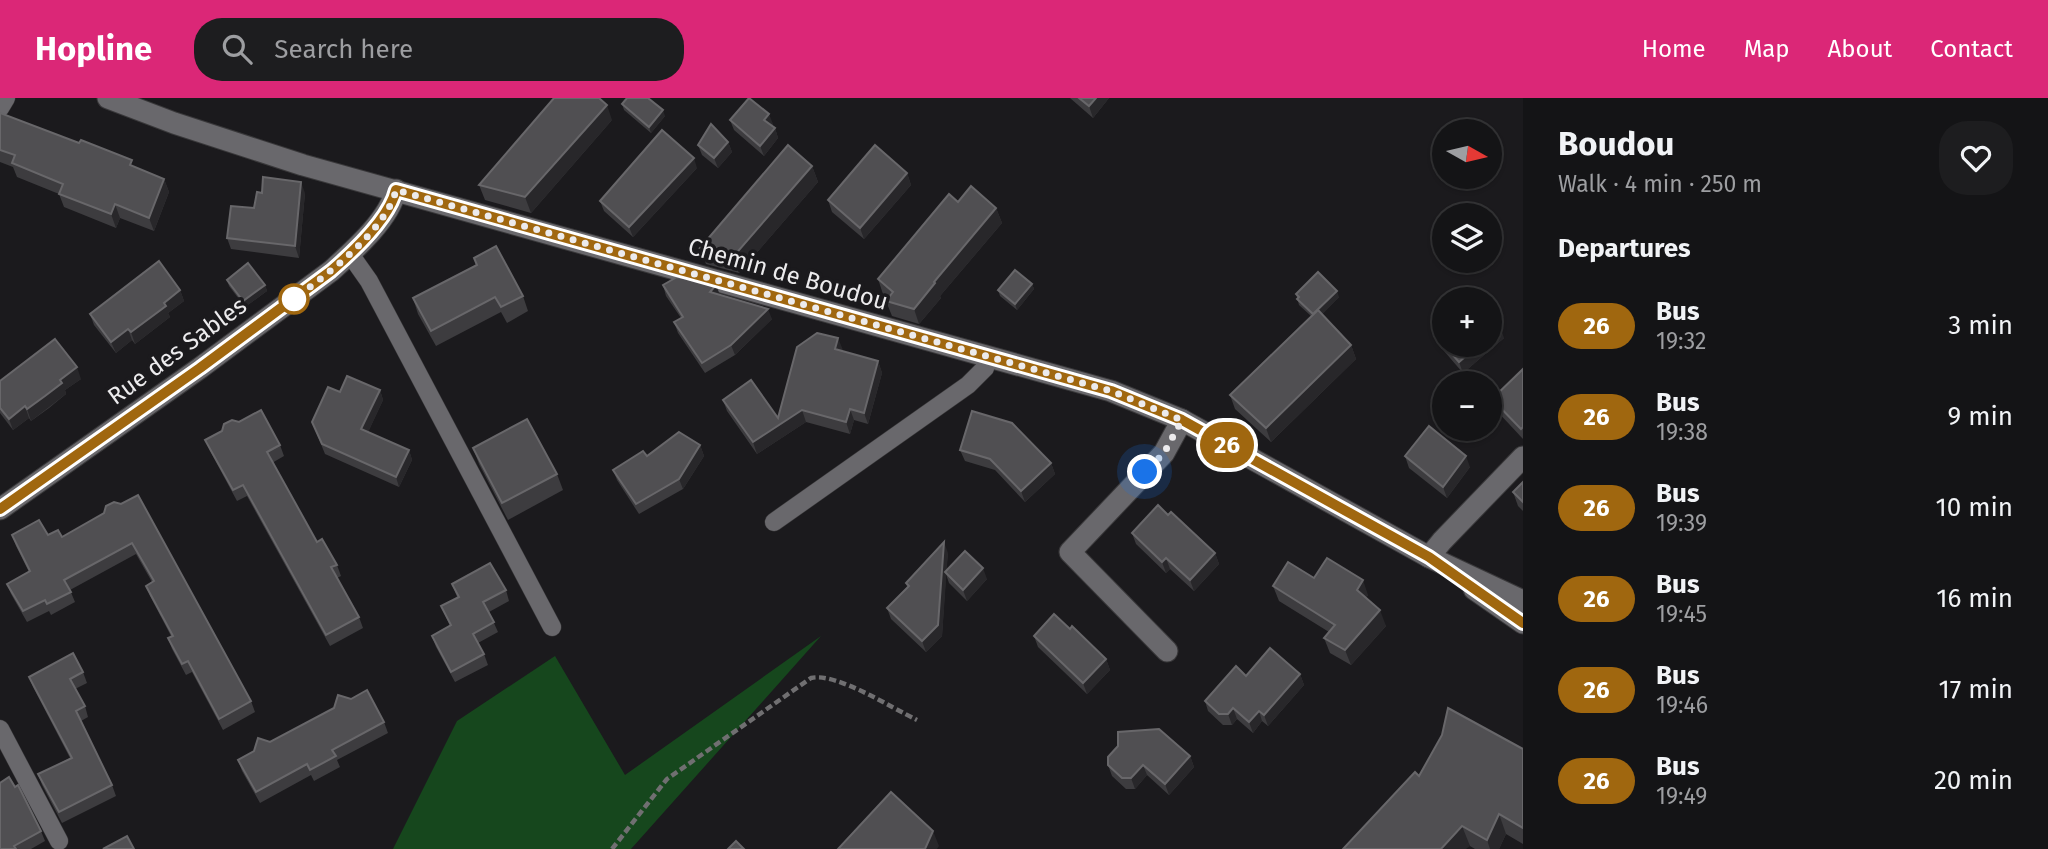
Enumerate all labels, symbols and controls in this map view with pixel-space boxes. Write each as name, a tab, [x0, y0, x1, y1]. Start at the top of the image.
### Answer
search box	[194, 18, 684, 81]
text: Hopline	[35, 29, 152, 69]
icon: search	[218, 30, 256, 68]
text: Search here	[274, 34, 413, 65]
text: Home	[1642, 35, 1706, 63]
text: Map	[1744, 35, 1790, 63]
text: About	[1828, 35, 1892, 63]
text: Contact	[1930, 35, 2013, 63]
north arrow	[1432, 119, 1502, 189]
map controls	[1432, 119, 1502, 441]
button: heart	[1939, 121, 2013, 195]
text: Boudou	[1558, 124, 1674, 164]
text: Walk · 4 min · 250 m	[1558, 170, 1762, 198]
button: layers	[1432, 203, 1502, 273]
street label: Chemin de Boudou	[685, 232, 891, 316]
text: Departures	[1558, 233, 1691, 264]
unlabelled marker	[279, 284, 309, 314]
button: +	[1432, 287, 1502, 357]
street label: Rue des Sables	[102, 291, 252, 411]
text: Bus	[1656, 296, 1699, 327]
text: 3 min	[1948, 310, 2013, 341]
text: 26	[1584, 312, 1609, 340]
text: 19:32	[1656, 327, 1706, 355]
button: −	[1432, 371, 1502, 441]
text: Bus	[1656, 387, 1699, 418]
text: 9 min	[1948, 401, 2013, 432]
text: 26	[1584, 403, 1609, 431]
text: 19:38	[1656, 418, 1708, 446]
line badge: 26	[1196, 422, 1258, 468]
text: 26	[1214, 431, 1240, 459]
your location	[1127, 454, 1162, 489]
text: Bus	[1656, 478, 1699, 509]
text: 10 min	[1935, 492, 2013, 523]
text: 26	[1584, 494, 1609, 522]
text: 19:39	[1656, 509, 1707, 537]
text: Bus	[1656, 569, 1699, 600]
text: 16 min	[1936, 583, 2013, 614]
text: 26	[1584, 585, 1609, 613]
text: 19:45	[1656, 600, 1707, 628]
text: Bus	[1656, 660, 1699, 691]
text: 17 min	[1938, 674, 2013, 705]
text: 26	[1584, 676, 1609, 704]
text: 19:46	[1656, 691, 1708, 719]
text: Bus	[1656, 751, 1699, 782]
text: 20 min	[1934, 765, 2013, 796]
text: 26	[1584, 767, 1609, 795]
text: 19:49	[1656, 782, 1707, 810]

